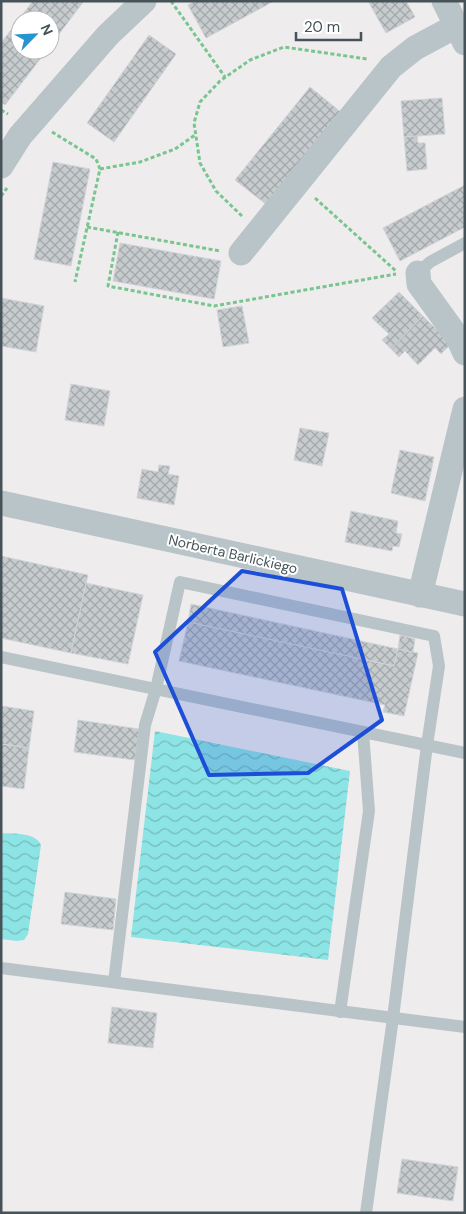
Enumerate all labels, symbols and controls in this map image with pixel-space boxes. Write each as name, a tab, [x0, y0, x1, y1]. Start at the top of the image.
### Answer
north arrow	[10, 10, 60, 60]
scale bar	[296, 10, 361, 42]
text: 20 m	[304, 17, 340, 37]
text: N	[37, 21, 57, 38]
street label: Norberta Barlickiego	[167, 530, 299, 578]

